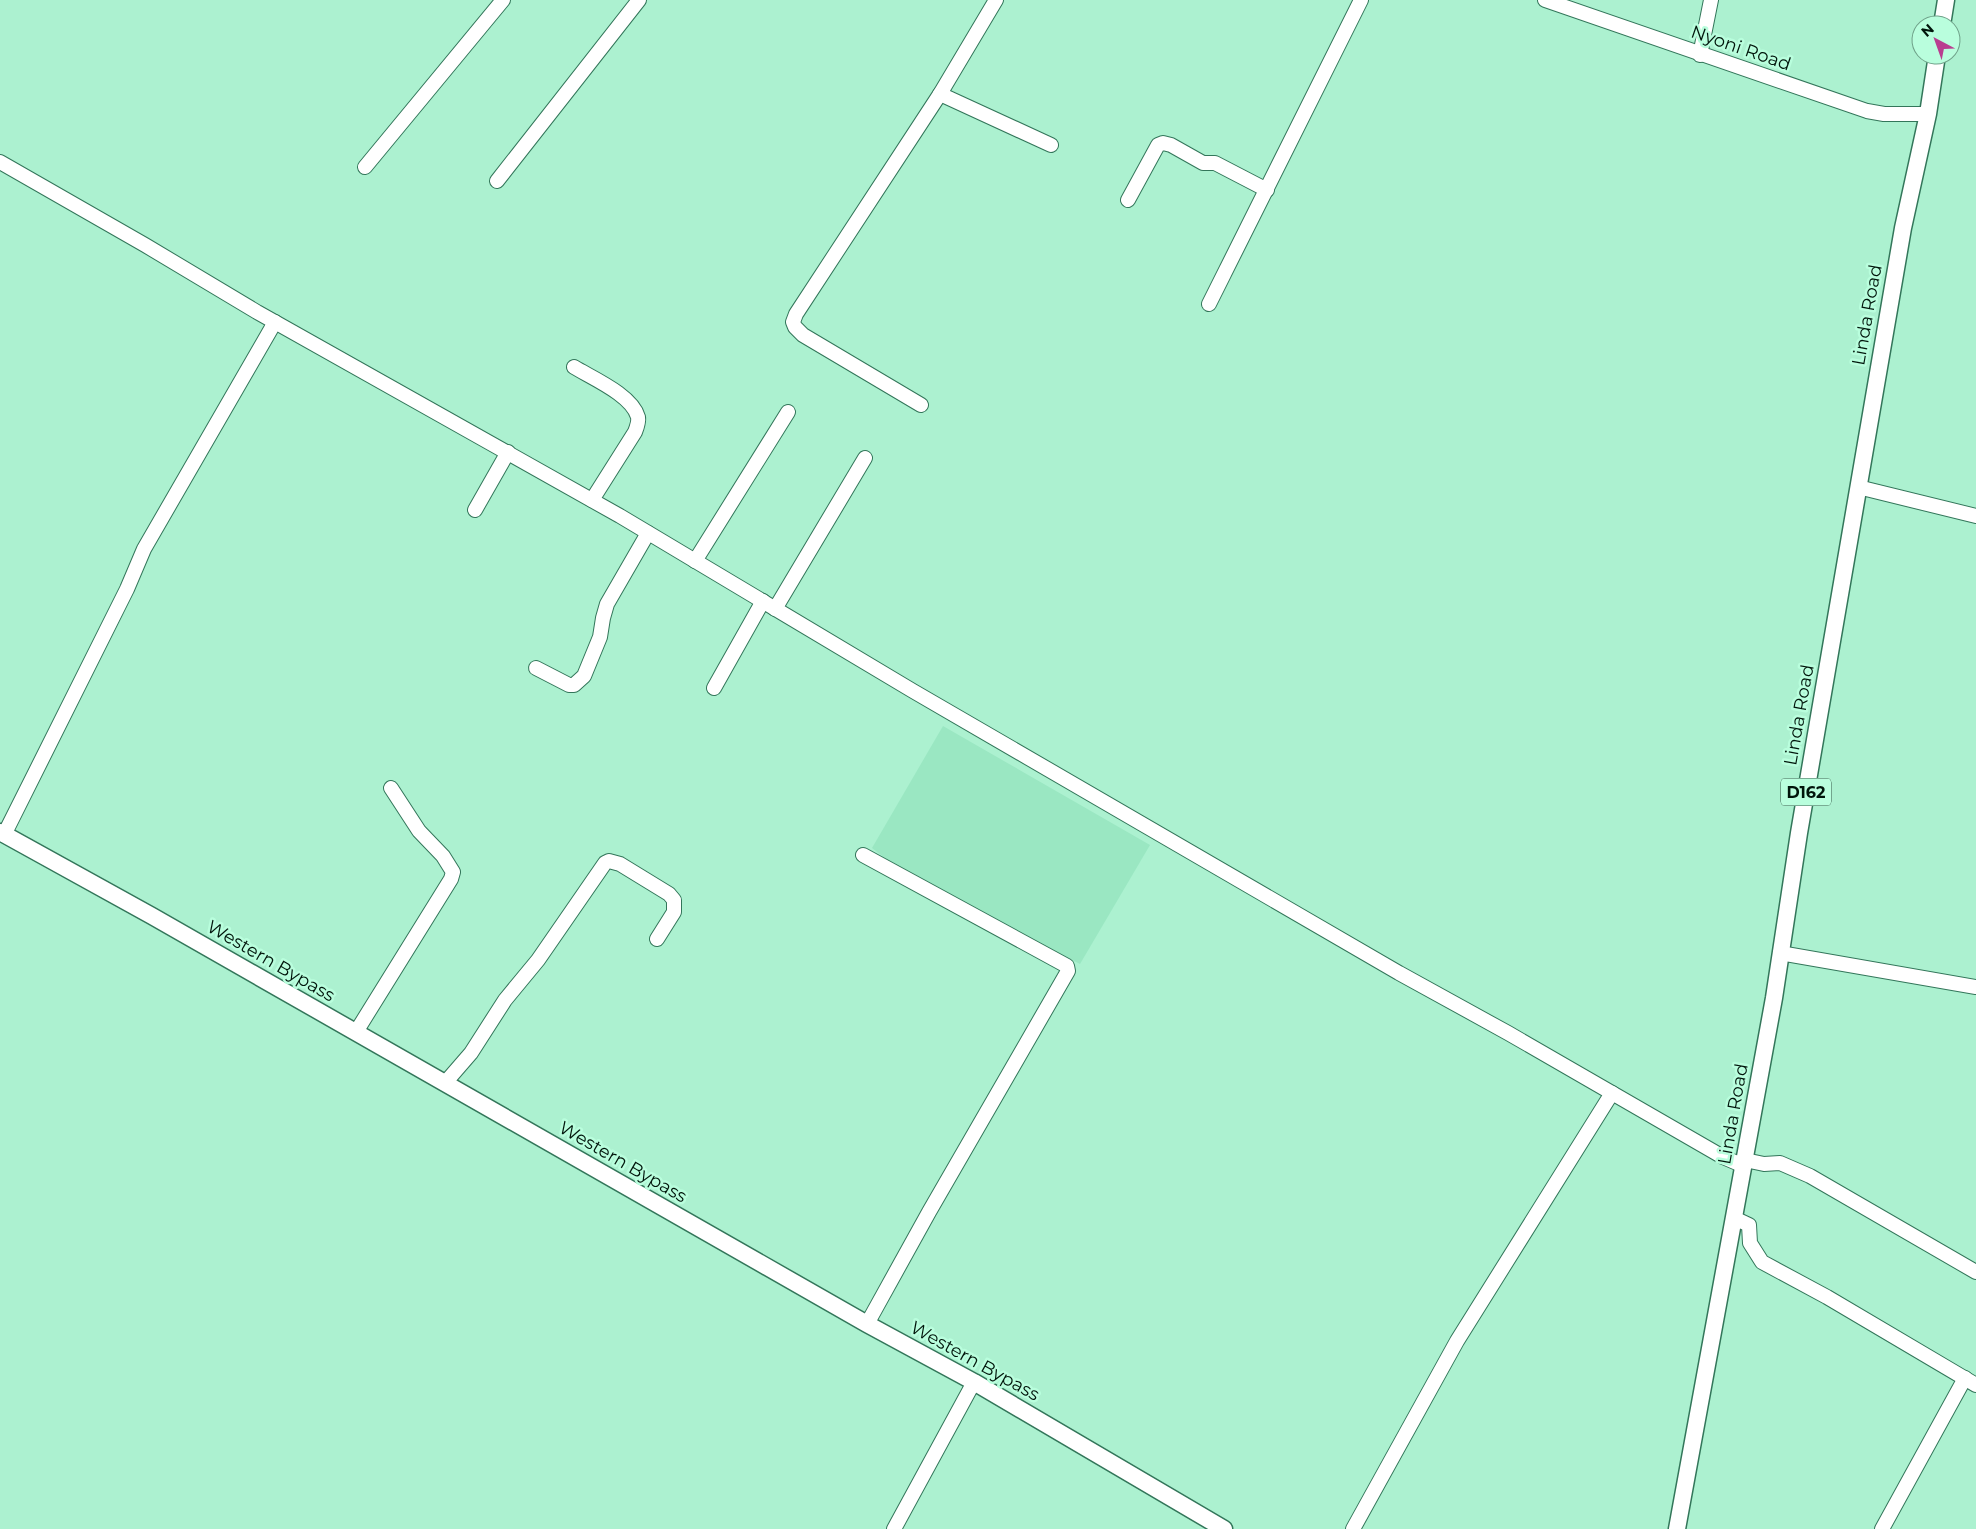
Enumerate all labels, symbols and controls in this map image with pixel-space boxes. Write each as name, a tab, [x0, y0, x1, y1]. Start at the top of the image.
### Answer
north arrow	[1911, 15, 1961, 65]
text: N	[1917, 20, 1938, 41]
street label: Nyoni Road	[1688, 21, 1794, 75]
street label: Linda Road	[1847, 263, 1887, 367]
street label: Linda Road	[1779, 663, 1819, 767]
road number: D162	[1781, 779, 1831, 806]
street label: Western Bypass	[203, 915, 339, 1007]
street label: Linda Road	[1713, 1062, 1753, 1166]
street label: Western Bypass	[555, 1116, 691, 1208]
street label: Western Bypass	[907, 1316, 1044, 1406]

